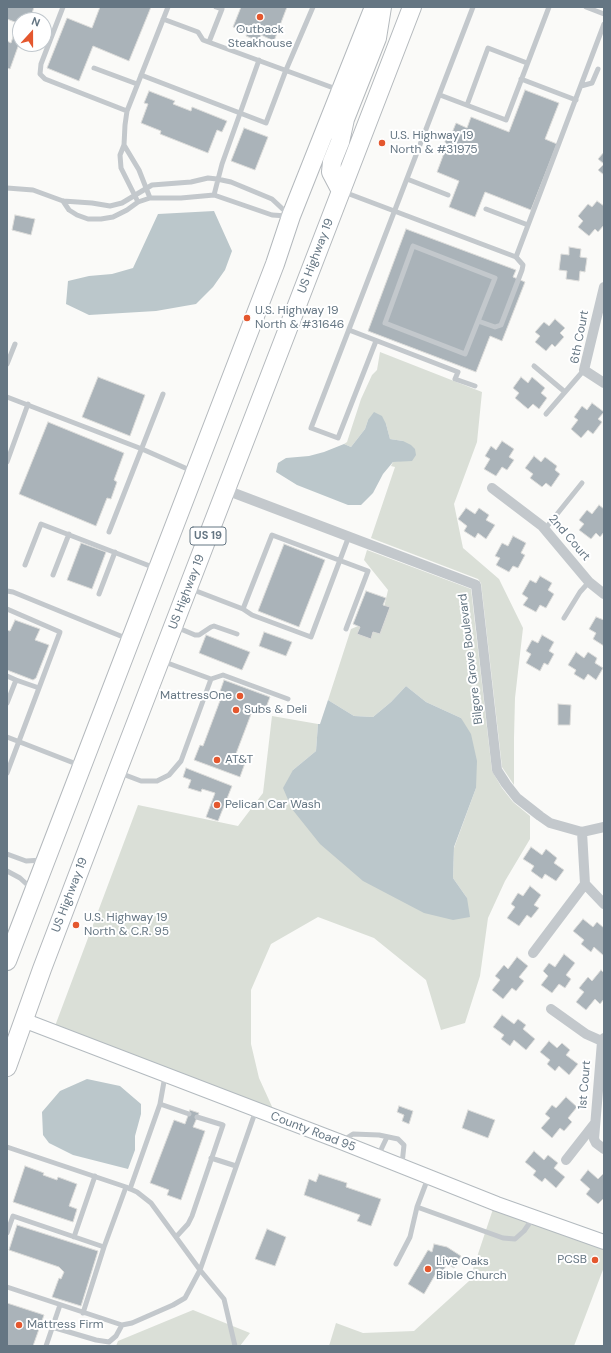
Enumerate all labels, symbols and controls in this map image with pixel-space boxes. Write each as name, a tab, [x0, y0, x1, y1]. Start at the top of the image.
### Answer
north arrow	[12, 12, 52, 52]
marker: Outback Steakhouse	[255, 12, 265, 22]
text: N	[30, 14, 42, 30]
place label: Outback Steakhouse	[228, 23, 292, 51]
place label: U.S. Highway 19 North & #31975	[390, 129, 478, 157]
marker: U.S. Highway 19 North & #31975	[377, 138, 387, 148]
street label: US Highway 19	[295, 217, 337, 295]
place label: U.S. Highway 19 North & #31646	[255, 304, 344, 332]
street label: 6th Court	[568, 309, 592, 365]
marker: U.S. Highway 19 North & #31646	[242, 313, 252, 323]
street label: 2nd Court	[545, 512, 593, 564]
road number: US 19	[190, 527, 226, 545]
street label: US Highway 19	[166, 553, 208, 631]
street label: Bilgore Grove Boulevard	[456, 593, 486, 725]
place label: MattressOne	[160, 689, 232, 703]
marker: MattressOne	[235, 691, 245, 701]
place label: Subs & Deli	[244, 703, 307, 717]
marker: Subs & Deli	[231, 705, 241, 715]
place label: AT&T	[225, 753, 253, 767]
marker: AT&T	[212, 755, 222, 765]
place label: Pelican Car Wash	[225, 798, 321, 812]
marker: Pelican Car Wash	[212, 800, 222, 810]
street label: US Highway 19	[49, 856, 91, 934]
place label: U.S. Highway 19 North & C.R. 95	[84, 911, 169, 939]
marker: U.S. Highway 19 North & C.R. 95	[71, 920, 81, 930]
street label: 1st Court	[576, 1060, 594, 1110]
street label: County Road 95	[268, 1109, 358, 1155]
place label: PCSB	[557, 1253, 587, 1267]
place label: Live Oaks Bible Church	[436, 1255, 507, 1283]
marker: PCSB	[590, 1255, 600, 1265]
marker: Live Oaks Bible Church	[423, 1264, 433, 1274]
place label: Mattress Firm	[27, 1318, 104, 1332]
marker: Mattress Firm	[14, 1320, 24, 1330]

